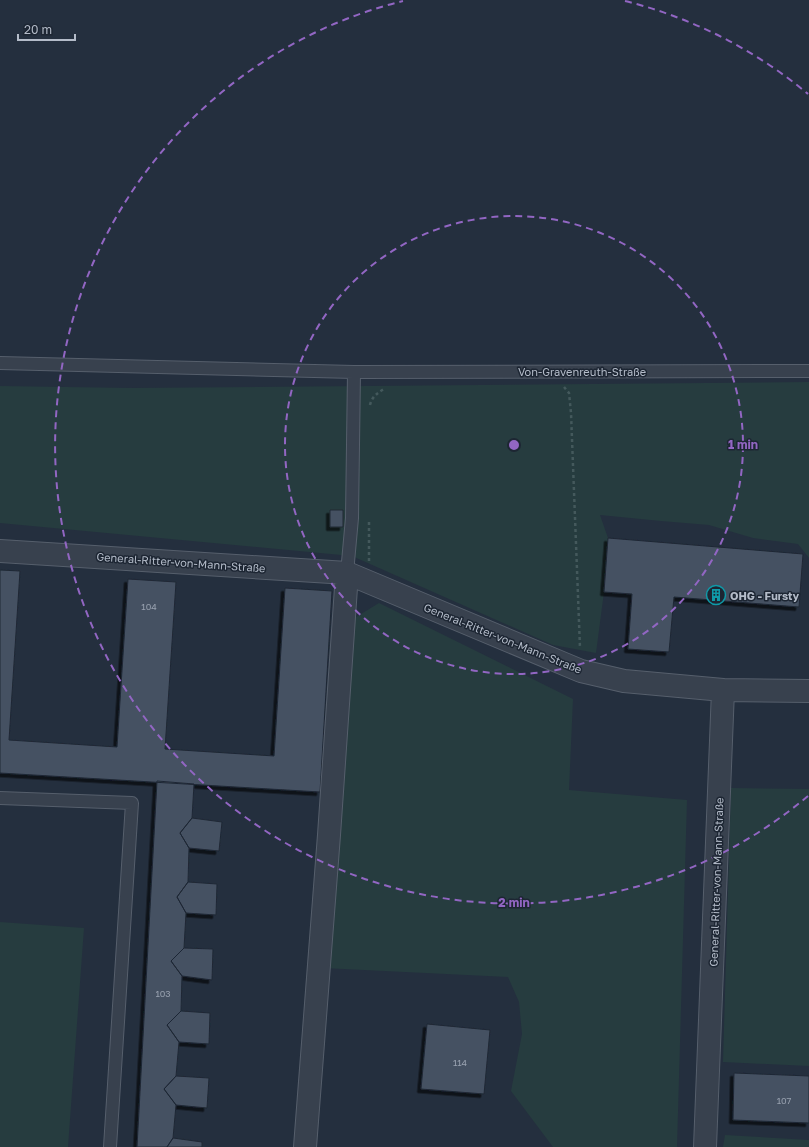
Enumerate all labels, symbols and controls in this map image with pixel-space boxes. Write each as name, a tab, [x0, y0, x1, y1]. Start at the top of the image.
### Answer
scale bar	[18, 16, 75, 42]
text: 20 m	[24, 22, 52, 37]
street label: Von-Gravenreuth-Straße	[518, 365, 646, 378]
text: 1 min	[728, 437, 758, 452]
centre of rings	[507, 438, 521, 452]
street label: General-Ritter-von-Mann-Straße	[96, 550, 266, 574]
building icon: OHG - Fursty	[705, 584, 727, 606]
place label: OHG - Fursty	[730, 589, 800, 602]
street label: General-Ritter-von-Mann-Straße	[422, 600, 584, 676]
house number: 104	[141, 601, 157, 612]
street label: General-Ritter-von-Mann-Straße	[707, 797, 725, 967]
text: 2 min	[498, 895, 530, 910]
house number: 103	[155, 988, 171, 999]
house number: 114	[453, 1057, 468, 1068]
house number: 107	[777, 1095, 792, 1106]

